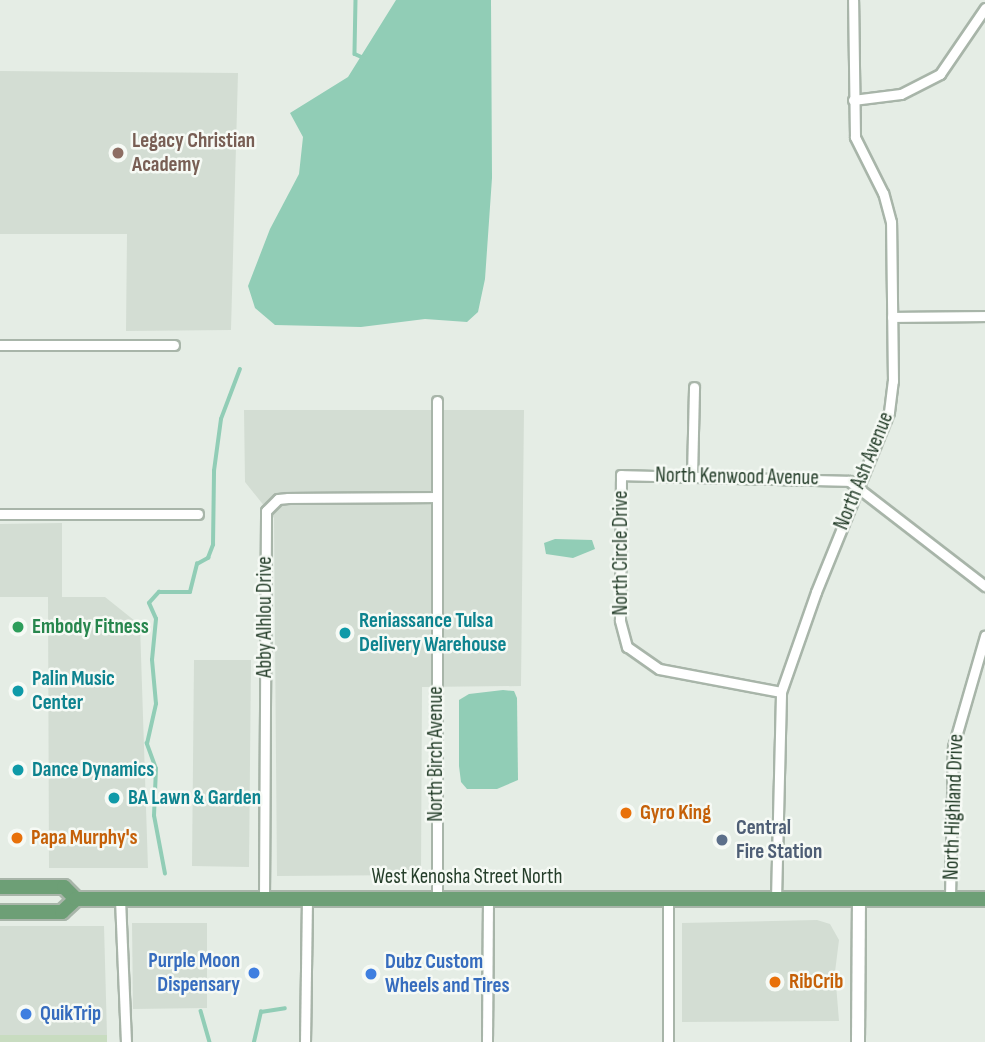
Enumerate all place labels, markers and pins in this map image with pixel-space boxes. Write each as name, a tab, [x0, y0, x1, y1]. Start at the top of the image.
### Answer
place label: Legacy Christian Academy	[132, 128, 255, 178]
marker: Legacy Christian Academy	[110, 145, 126, 161]
place label: Reniassance Tulsa Delivery Warehouse	[359, 608, 507, 658]
place label: Embody Fitness	[32, 614, 149, 640]
marker: Embody Fitness	[10, 619, 26, 635]
marker: Reniassance Tulsa Delivery Warehouse	[337, 625, 353, 641]
place label: Palin Music Center	[32, 666, 115, 716]
marker: Palin Music Center	[10, 683, 26, 699]
place label: Dance Dynamics	[32, 757, 154, 783]
marker: Dance Dynamics	[10, 762, 26, 778]
place label: BA Lawn & Garden	[128, 785, 261, 811]
marker: BA Lawn & Garden	[106, 790, 122, 806]
place label: Gyro King	[640, 800, 711, 826]
marker: Gyro King	[618, 805, 634, 821]
place label: Central Fire Station	[736, 815, 822, 865]
place label: Papa Murphy's	[31, 825, 138, 851]
marker: Papa Murphy's	[9, 830, 25, 846]
marker: Central Fire Station	[714, 832, 730, 848]
place label: Purple Moon Dispensary	[148, 948, 240, 998]
place label: Dubz Custom Wheels and Tires	[385, 949, 510, 999]
marker: Purple Moon Dispensary	[246, 965, 262, 981]
marker: Dubz Custom Wheels and Tires	[363, 966, 379, 982]
place label: RibCrib	[789, 969, 843, 995]
marker: RibCrib	[767, 974, 783, 990]
place label: QuikTrip	[40, 1001, 101, 1027]
marker: QuikTrip	[18, 1006, 34, 1022]

